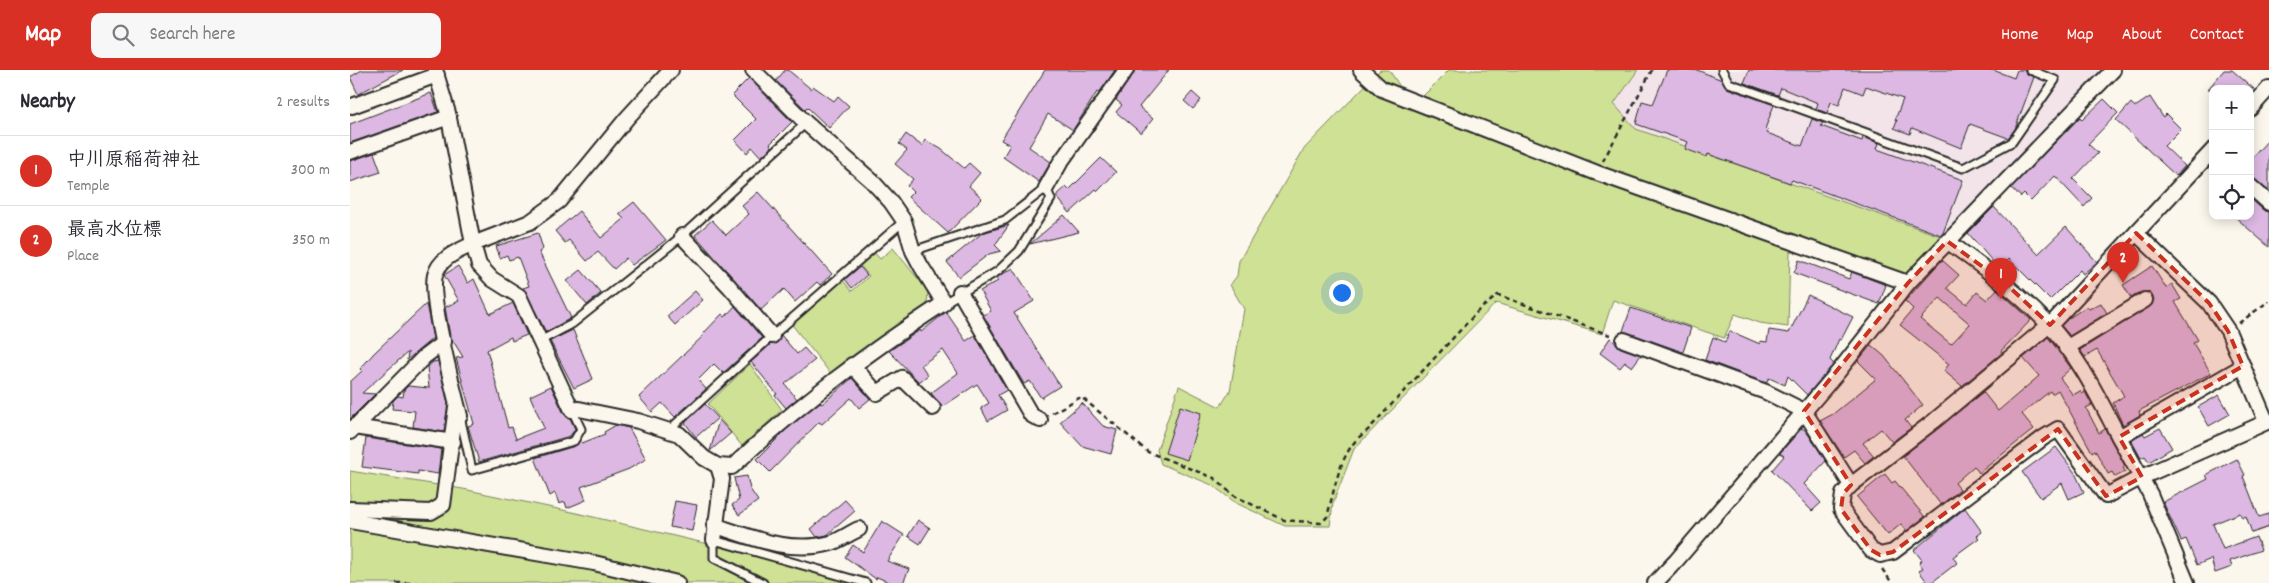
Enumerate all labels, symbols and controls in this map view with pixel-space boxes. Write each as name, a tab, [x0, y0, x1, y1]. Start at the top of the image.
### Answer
search box	[91, 13, 441, 58]
text: Map	[25, 18, 61, 52]
icon: search	[109, 21, 137, 49]
text: Search here	[149, 22, 235, 49]
text: Home	[2001, 23, 2038, 48]
text: Map	[2066, 23, 2094, 48]
text: About	[2122, 23, 2162, 48]
text: Contact	[2190, 23, 2244, 48]
map controls	[2209, 85, 2254, 220]
button: +	[2209, 85, 2254, 130]
text: Nearby	[20, 88, 75, 118]
text: 2 results	[276, 91, 330, 114]
button: −	[2209, 130, 2254, 175]
text: 中川原稲荷神社	[67, 148, 200, 175]
text: 1	[34, 159, 38, 182]
text: 300 m	[291, 159, 330, 182]
text: Temple	[67, 175, 110, 198]
button: locate	[2209, 175, 2254, 220]
text: 最高水位標	[67, 218, 162, 245]
text: 2	[33, 229, 40, 252]
text: 350 m	[292, 229, 330, 252]
pin: 2	[2107, 242, 2139, 283]
text: Place	[67, 245, 99, 268]
pin: 1	[1985, 258, 2017, 299]
your location	[1329, 280, 1355, 306]

